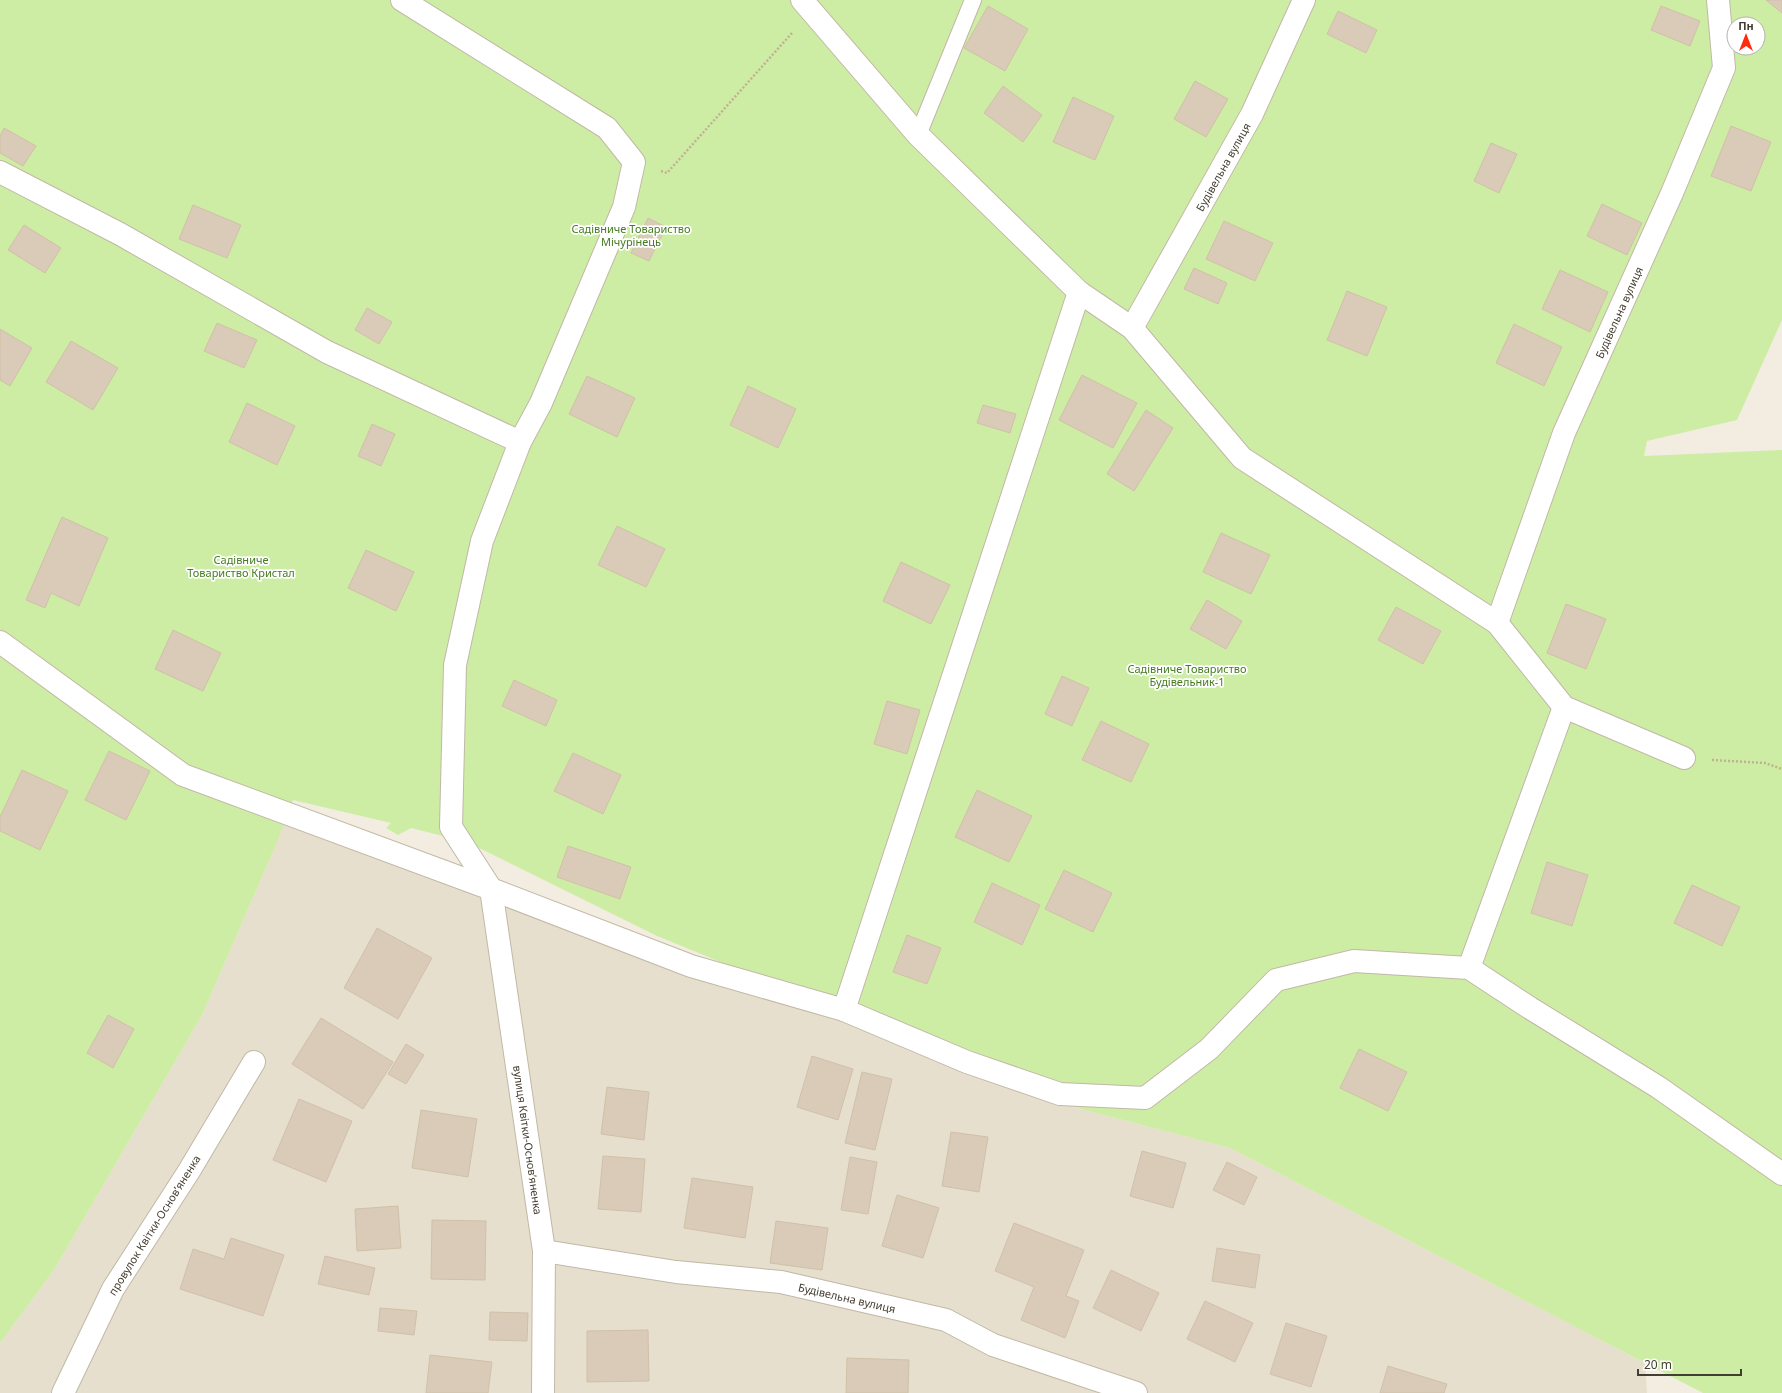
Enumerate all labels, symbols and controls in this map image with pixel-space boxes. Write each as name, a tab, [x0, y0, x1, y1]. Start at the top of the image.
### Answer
north arrow	[1726, 16, 1766, 56]
text: Пн	[1738, 18, 1754, 33]
street label: Будівельна вулиця	[1192, 120, 1253, 214]
park label: Садівниче Товариство Мічурінець	[571, 221, 691, 249]
street label: Будівельна вулиця	[1591, 264, 1646, 361]
park label: Садівниче Товариство Кристал	[187, 552, 295, 580]
park label: Садівниче Товариство Будівельник-1	[1127, 661, 1247, 689]
street label: вулиця Квітки-Основʼяненка	[510, 1064, 546, 1216]
street label: провулок Квітки-Основʼяненка	[104, 1152, 204, 1298]
street label: Будівельна вулиця	[797, 1279, 897, 1316]
scale bar	[1638, 1351, 1741, 1377]
text: 20 m	[1644, 1356, 1672, 1373]

